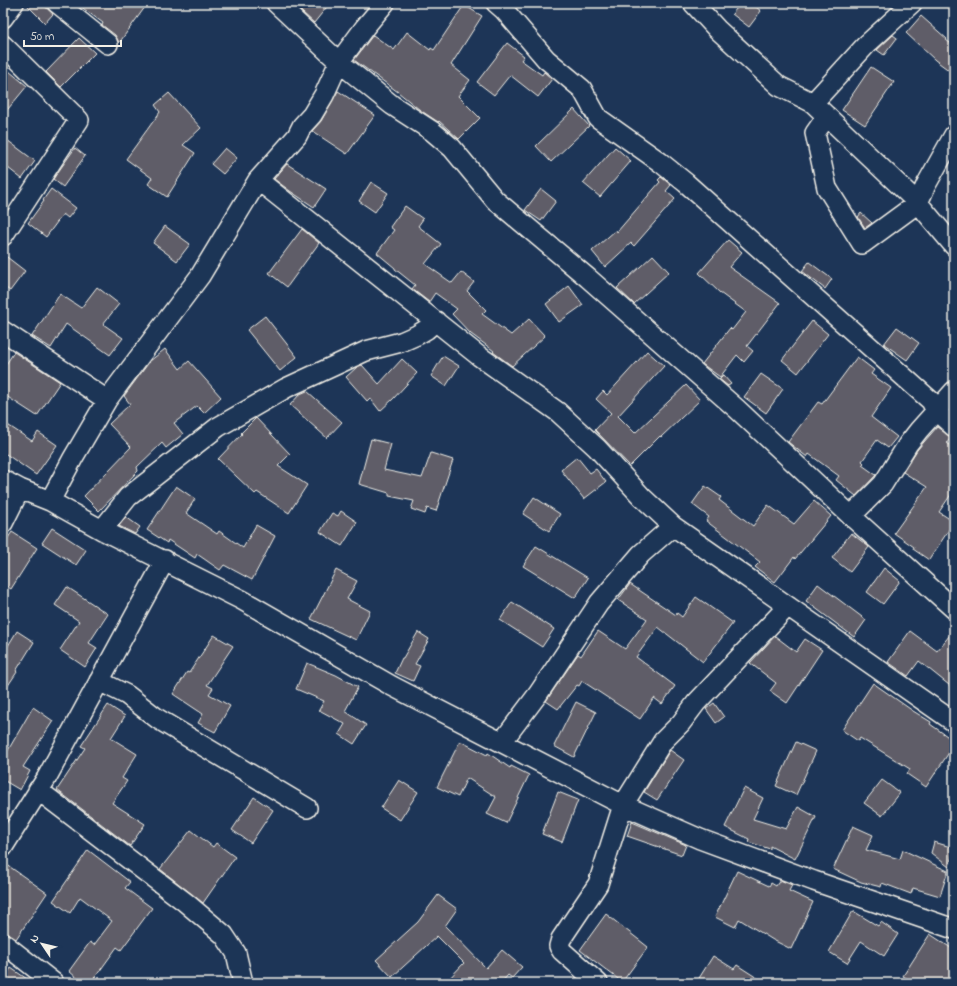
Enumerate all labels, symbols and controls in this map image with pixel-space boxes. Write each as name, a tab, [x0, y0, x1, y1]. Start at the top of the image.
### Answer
scale bar	[24, 22, 121, 48]
text: 50 m	[30, 28, 54, 46]
north arrow	[22, 924, 62, 964]
text: N	[26, 931, 43, 946]

